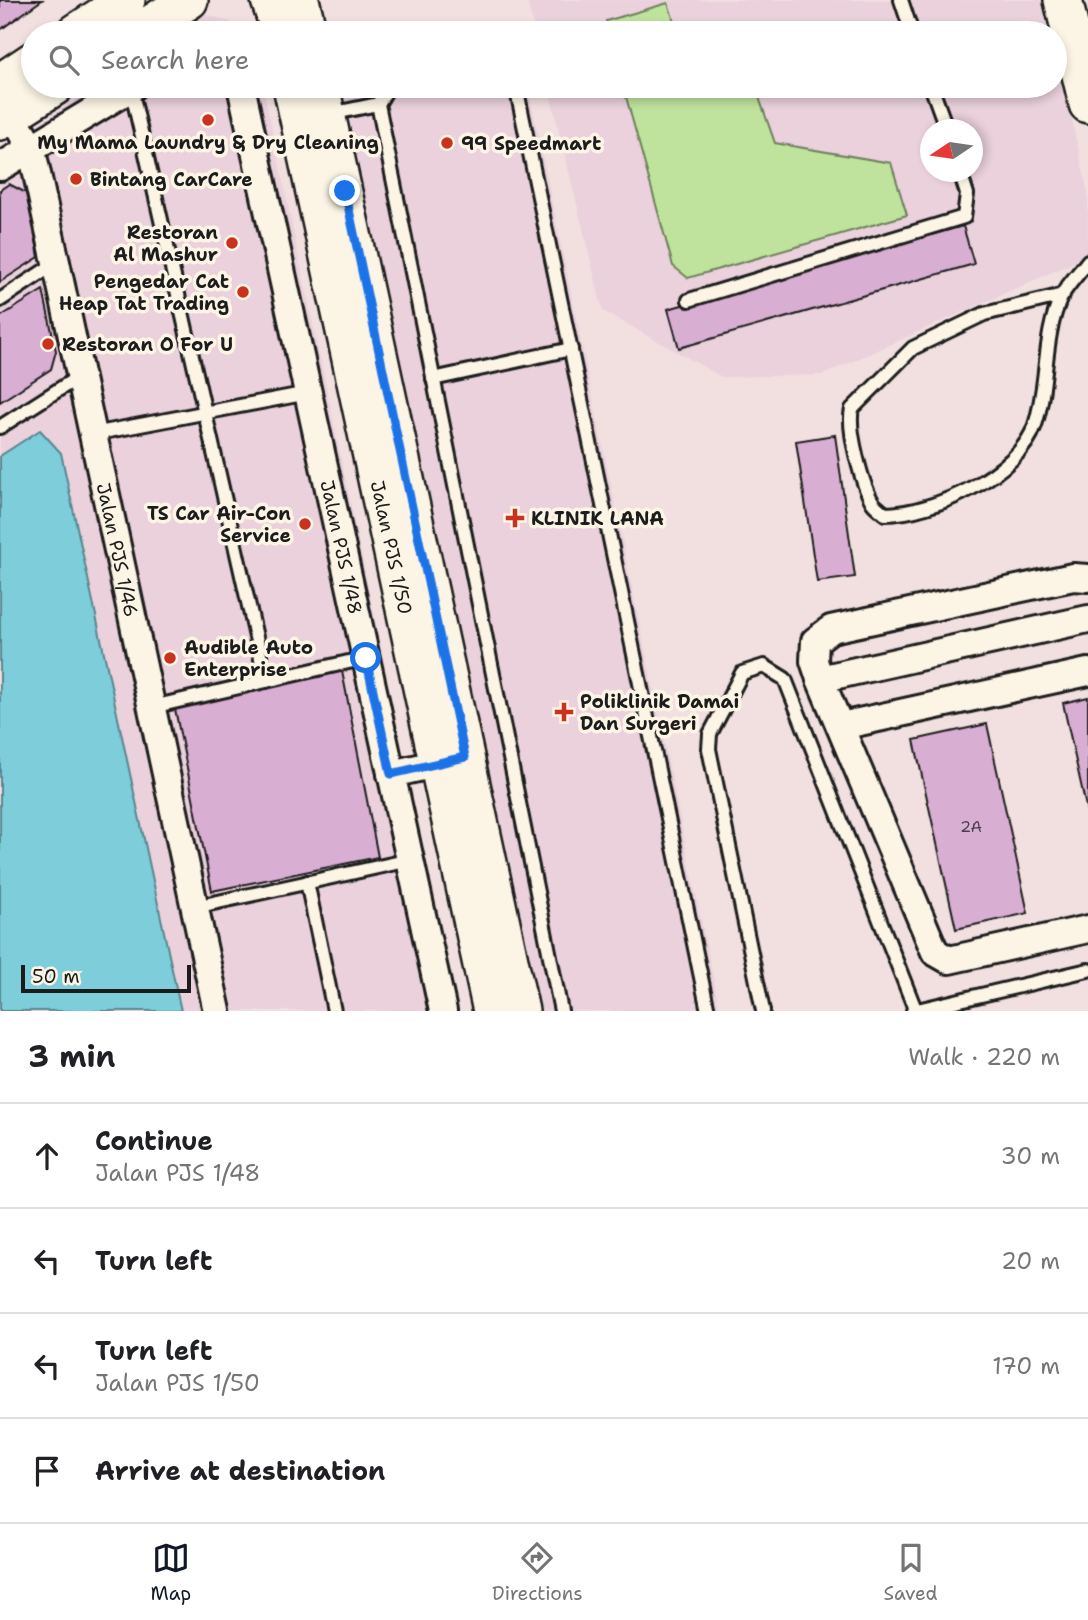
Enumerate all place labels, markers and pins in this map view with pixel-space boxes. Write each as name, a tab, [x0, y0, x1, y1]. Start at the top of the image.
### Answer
marker: My Mama Laundry & Dry Cleaning	[200, 112, 216, 128]
place label: My Mama Laundry & Dry Cleaning	[37, 130, 379, 155]
place label: 99 Speedmart	[461, 131, 601, 156]
marker: 99 Speedmart	[439, 135, 455, 151]
place label: Bintang CarCare	[90, 167, 253, 192]
marker: Bintang CarCare	[68, 171, 84, 187]
place label: Restoran Al Mashur	[113, 220, 218, 267]
marker: Restoran Al Mashur	[224, 235, 240, 251]
place label: Pengedar Cat Heap Tat Trading	[59, 269, 229, 316]
marker: Pengedar Cat Heap Tat Trading	[235, 284, 251, 300]
place label: Restoran O For U	[62, 332, 233, 357]
marker: Restoran O For U	[40, 336, 56, 352]
place label: TS Car Air-Con Service	[147, 501, 291, 548]
place label: KLINIK LANA	[531, 506, 664, 531]
marker: KLINIK LANA	[505, 508, 525, 528]
marker: TS Car Air-Con Service	[297, 516, 313, 532]
place label: Audible Auto Enterprise	[184, 635, 313, 682]
marker: Audible Auto Enterprise	[162, 650, 178, 666]
place label: Poliklinik Damai Dan Surgeri	[580, 689, 739, 736]
marker: Poliklinik Damai Dan Surgeri	[554, 702, 574, 722]

